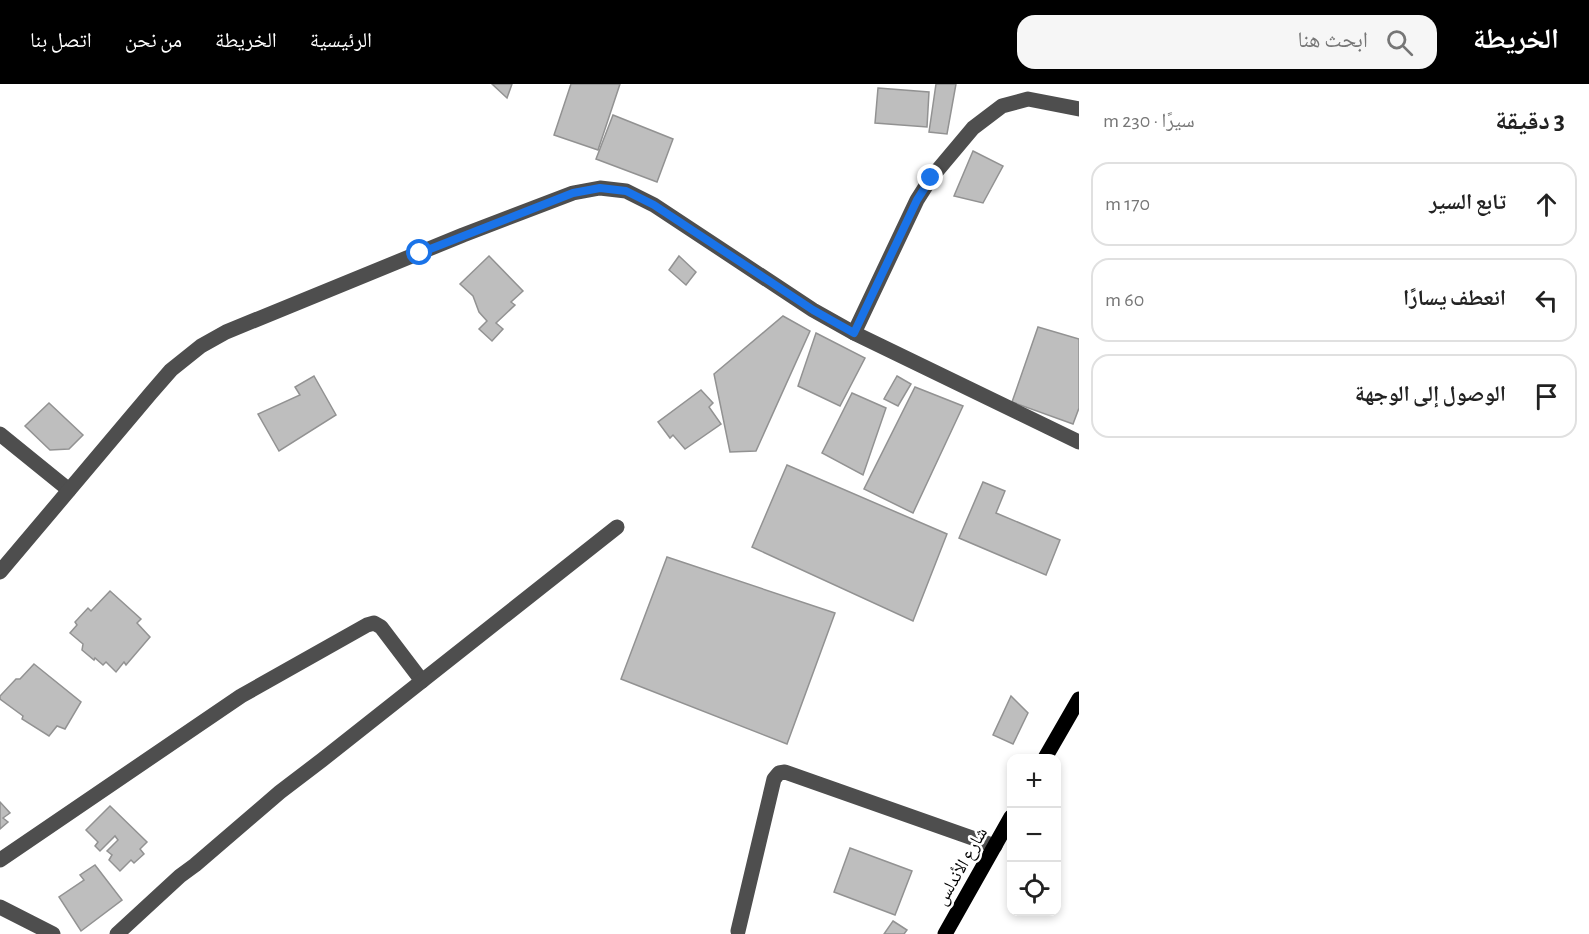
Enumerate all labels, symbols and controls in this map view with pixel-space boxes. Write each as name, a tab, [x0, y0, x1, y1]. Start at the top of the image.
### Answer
search box	[1017, 15, 1437, 69]
icon: search	[1383, 26, 1416, 59]
text: الخريطة	[1473, 26, 1559, 54]
text: ابحث هنا	[1297, 29, 1368, 51]
text: اتصل بنا	[30, 30, 92, 51]
text: من نحن	[125, 30, 182, 51]
text: الخريطة	[215, 30, 277, 51]
text: الرئيسية	[310, 30, 372, 51]
text: 3 دقيقة	[1495, 108, 1565, 134]
text: سيرًا · 230 m	[1103, 111, 1195, 131]
route end	[917, 164, 943, 190]
icon: ahead	[1530, 188, 1563, 221]
text: تابع السير	[1429, 191, 1506, 213]
text: 170 m	[1105, 194, 1150, 214]
route start	[406, 239, 432, 265]
icon: left	[1530, 284, 1563, 317]
text: انعطف يسارًا	[1403, 287, 1506, 309]
text: 60 m	[1105, 290, 1144, 310]
icon: arrive	[1530, 380, 1563, 413]
text: الوصول إلى الوجهة	[1355, 383, 1506, 405]
map controls	[1007, 754, 1061, 916]
button: +	[1007, 754, 1061, 808]
button: −	[1007, 808, 1061, 862]
street label: شارع الأندلس	[932, 824, 992, 909]
button: locate	[1007, 862, 1061, 916]

